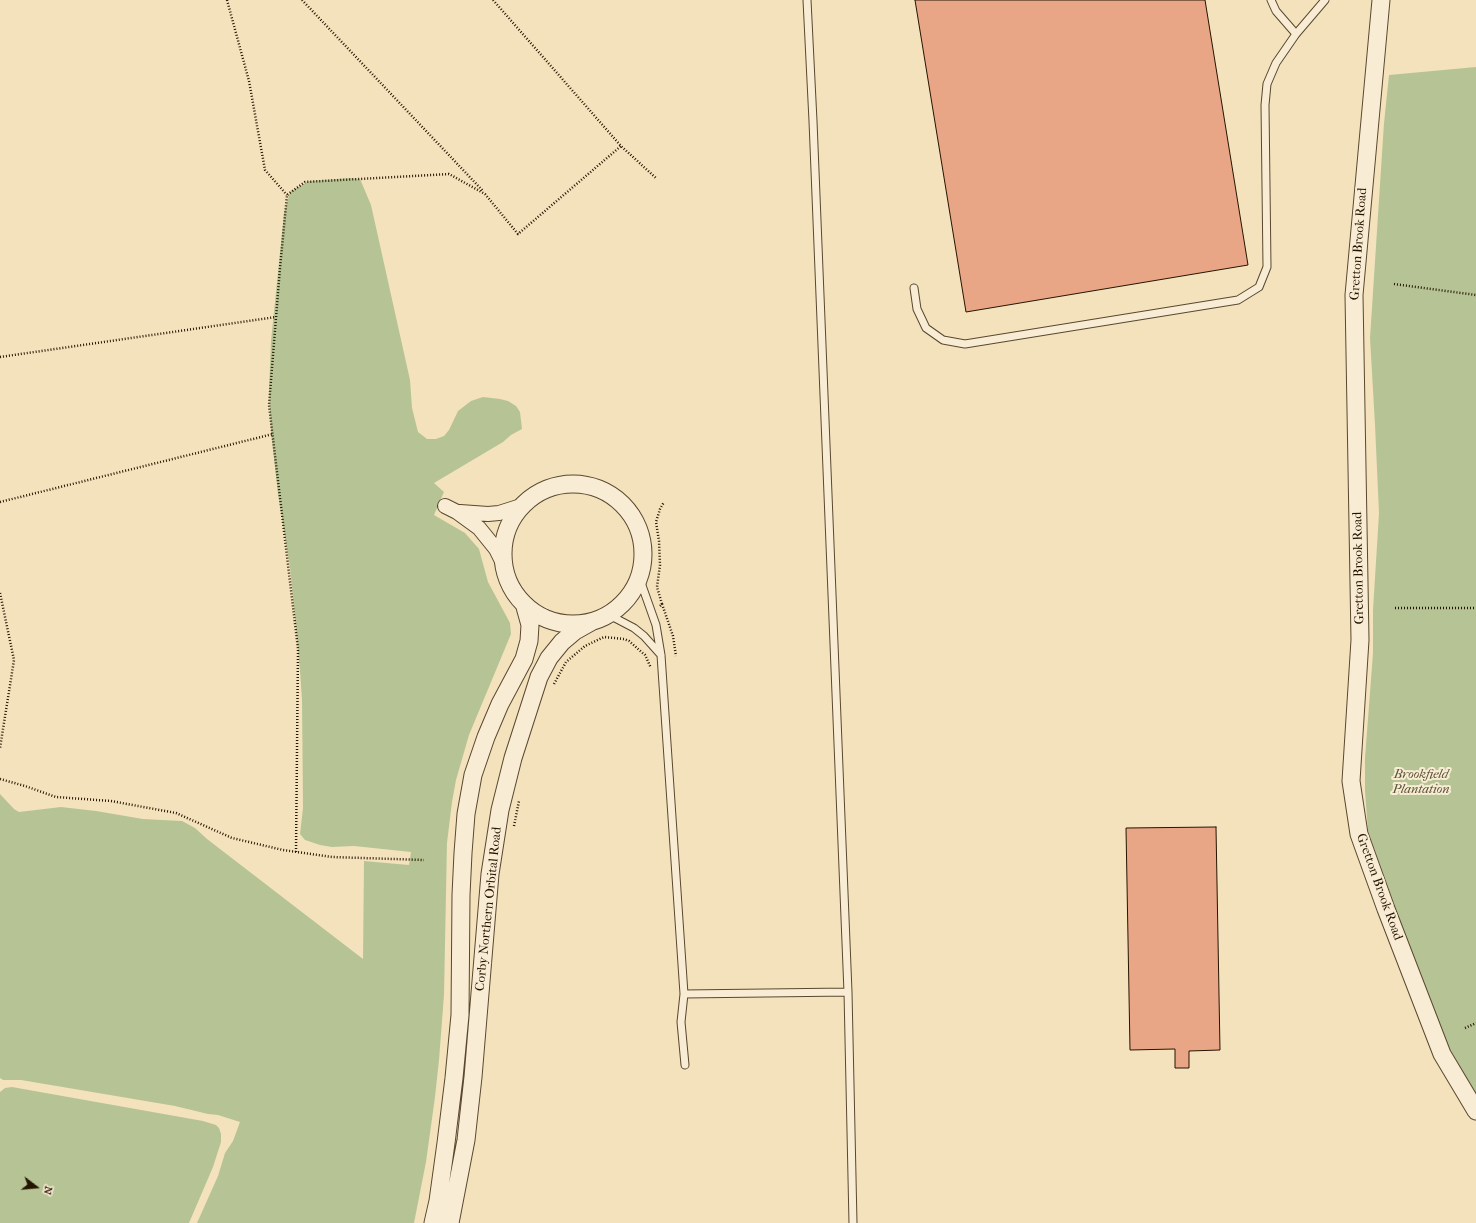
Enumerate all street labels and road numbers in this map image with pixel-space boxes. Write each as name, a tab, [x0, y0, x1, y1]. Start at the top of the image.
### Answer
street label: Gretton Brook Road	[1347, 187, 1371, 301]
street label: Gretton Brook Road	[1350, 512, 1368, 624]
street label: Corby Northern Orbital Road	[473, 826, 505, 992]
street label: Gretton Brook Road	[1352, 831, 1406, 943]

